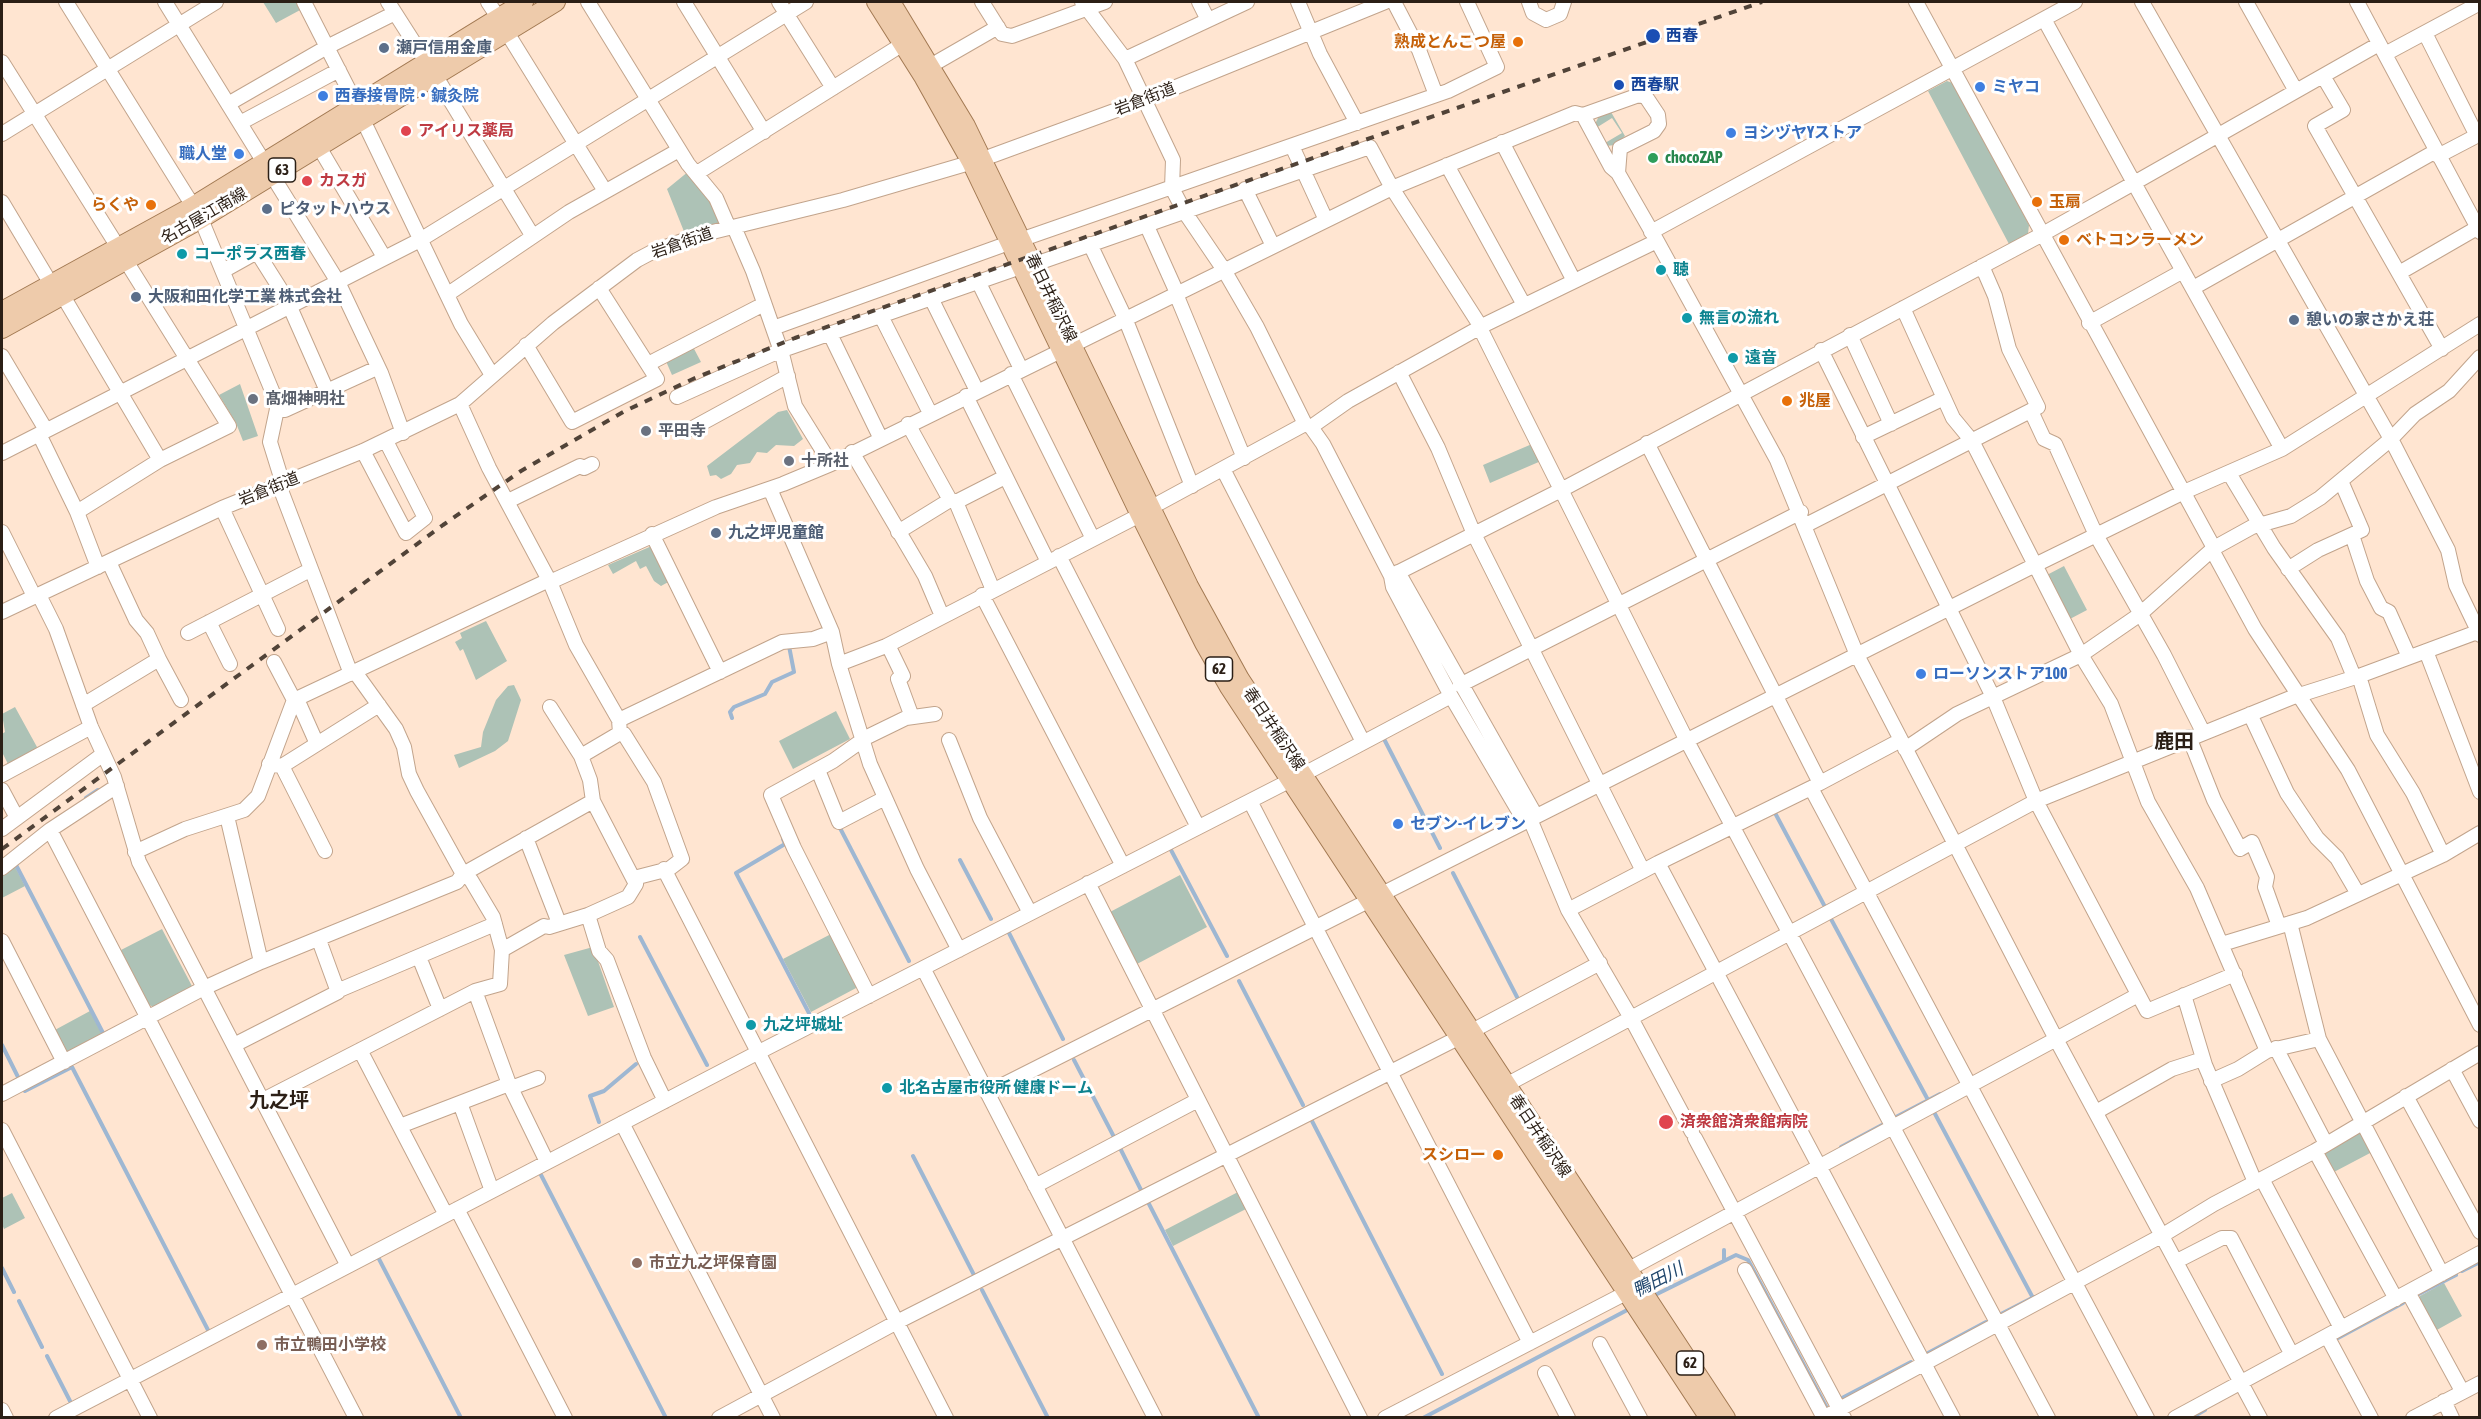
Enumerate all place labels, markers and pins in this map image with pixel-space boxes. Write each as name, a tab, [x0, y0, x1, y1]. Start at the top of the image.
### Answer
place label: 西春	[1666, 26, 1698, 46]
marker: 西春	[1644, 27, 1662, 45]
place label: 熟成とんこつ屋	[1394, 32, 1506, 52]
marker: 熟成とんこつ屋	[1511, 35, 1525, 49]
place label: 瀬戸信用金庫	[396, 38, 492, 58]
marker: 瀬戸信用金庫	[377, 41, 391, 55]
place label: 西春駅	[1631, 75, 1679, 95]
place label: ミヤコ	[1992, 77, 2040, 97]
marker: 西春駅	[1612, 78, 1626, 92]
marker: ミヤコ	[1973, 80, 1987, 94]
place label: 西春接骨院・鍼灸院	[335, 86, 479, 106]
marker: 西春接骨院・鍼灸院	[316, 89, 330, 103]
place label: アイリス薬局	[418, 121, 514, 141]
place label: ヨシヅヤYストア	[1743, 123, 1862, 143]
marker: アイリス薬局	[399, 124, 413, 138]
marker: ヨシヅヤYストア	[1724, 126, 1738, 140]
place label: 職人堂	[179, 144, 227, 164]
marker: 職人堂	[232, 147, 246, 161]
place label: chocoZAP	[1665, 148, 1723, 168]
marker: chocoZAP	[1646, 151, 1660, 165]
place label: カスガ	[319, 171, 367, 191]
marker: カスガ	[300, 174, 314, 188]
place label: 玉扇	[2049, 192, 2081, 212]
place label: らくや	[91, 195, 139, 215]
marker: 玉扇	[2030, 195, 2044, 209]
marker: らくや	[144, 198, 158, 212]
place label: ピタットハウス	[279, 199, 391, 219]
marker: ピタットハウス	[260, 202, 274, 216]
place label: ベトコンラーメン	[2076, 230, 2204, 250]
marker: ベトコンラーメン	[2057, 233, 2071, 247]
place label: コーポラス西春	[194, 244, 306, 264]
marker: コーポラス西春	[175, 247, 189, 261]
place label: 聴	[1673, 260, 1689, 280]
marker: 聴	[1654, 263, 1668, 277]
place label: 大阪和田化学工業 株式会社	[148, 287, 342, 307]
marker: 大阪和田化学工業 株式会社	[129, 290, 143, 304]
place label: 無言の流れ	[1699, 308, 1779, 328]
place label: 憩いの家さかえ荘	[2306, 310, 2434, 330]
marker: 無言の流れ	[1680, 311, 1694, 325]
marker: 憩いの家さかえ荘	[2287, 313, 2301, 327]
place label: 遠音	[1745, 348, 1777, 368]
marker: 遠音	[1726, 351, 1740, 365]
place label: 髙畑神明社	[265, 389, 345, 409]
place label: 兆屋	[1799, 391, 1831, 411]
marker: 髙畑神明社	[246, 392, 260, 406]
marker: 兆屋	[1780, 394, 1794, 408]
place label: 平田寺	[658, 421, 706, 441]
marker: 平田寺	[639, 424, 653, 438]
place label: 十所社	[801, 451, 849, 471]
marker: 十所社	[782, 454, 796, 468]
place label: 九之坪児童館	[728, 523, 824, 543]
marker: 九之坪児童館	[709, 526, 723, 540]
place label: ローソンストア100	[1933, 664, 2068, 684]
marker: ローソンストア100	[1914, 667, 1928, 681]
place label: セブン-イレブン	[1410, 814, 1526, 834]
marker: セブン-イレブン	[1391, 817, 1405, 831]
place label: 九之坪城址	[763, 1015, 843, 1035]
marker: 九之坪城址	[744, 1018, 758, 1032]
place label: 北名古屋市役所 健康ドーム	[899, 1078, 1093, 1098]
marker: 北名古屋市役所 健康ドーム	[880, 1081, 894, 1095]
place label: 済衆館済衆館病院	[1680, 1112, 1808, 1132]
marker: 済衆館済衆館病院	[1657, 1113, 1675, 1131]
place label: スシロー	[1422, 1145, 1486, 1165]
marker: スシロー	[1491, 1148, 1505, 1162]
place label: 市立九之坪保育園	[649, 1253, 777, 1273]
marker: 市立九之坪保育園	[630, 1256, 644, 1270]
place label: 市立鴨田小学校	[274, 1335, 386, 1355]
marker: 市立鴨田小学校	[255, 1338, 269, 1352]

